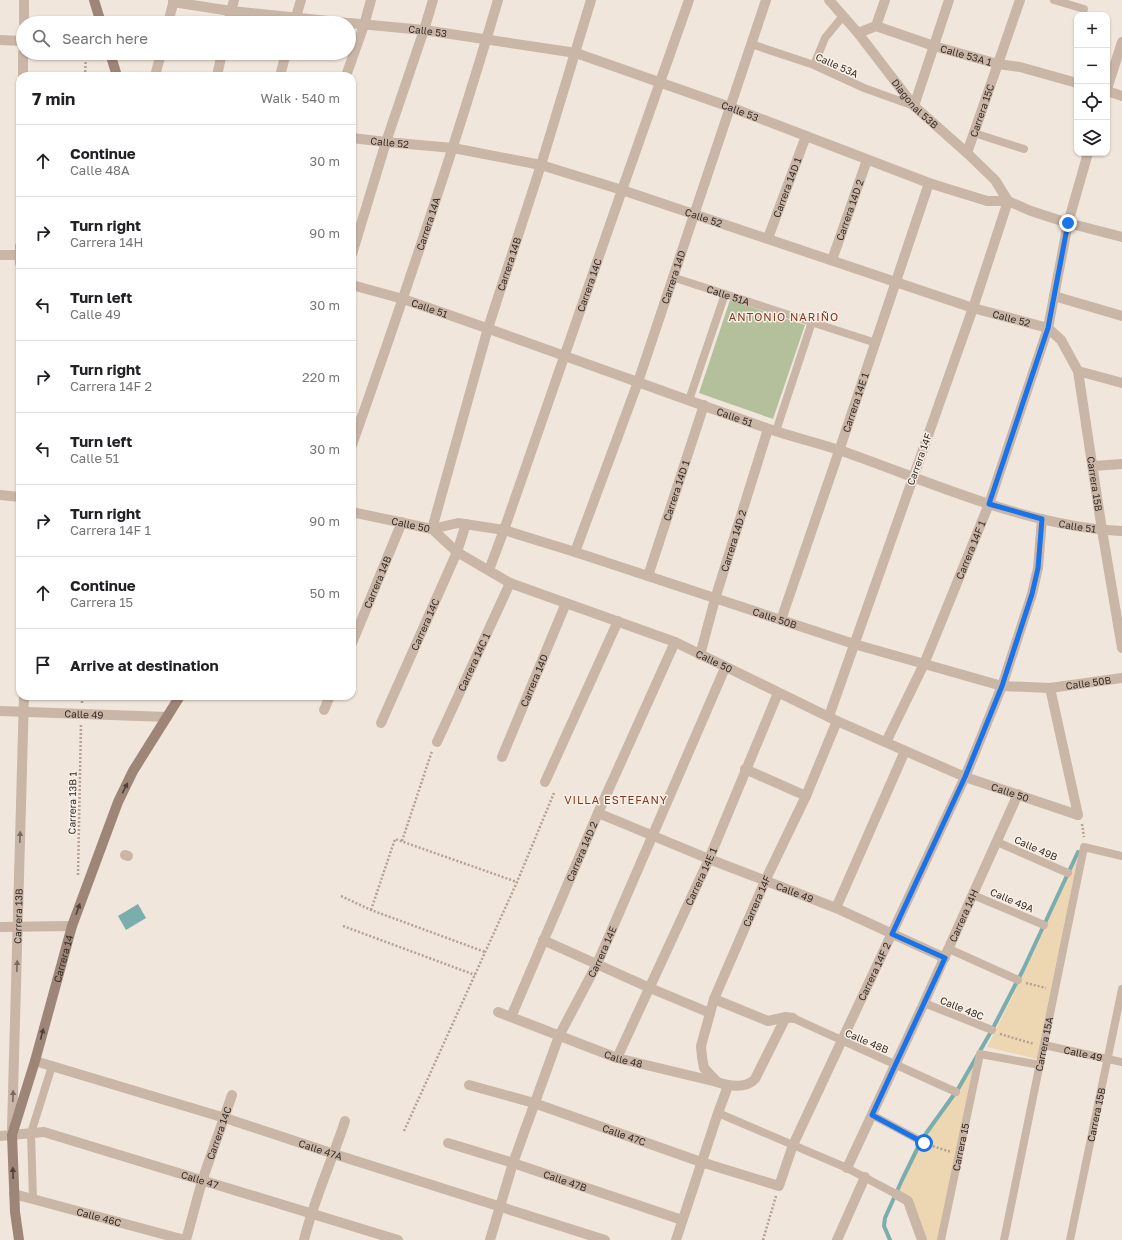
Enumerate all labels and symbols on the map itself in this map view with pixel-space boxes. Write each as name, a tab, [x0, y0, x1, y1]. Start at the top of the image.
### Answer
street label: Calle 53	[408, 23, 448, 39]
street label: Calle 53A 1	[939, 42, 993, 68]
street label: Calle 53A	[814, 50, 860, 80]
street label: Diagonal 53B	[889, 76, 941, 131]
street label: Carrera 15C	[967, 82, 997, 139]
street label: Calle 53	[720, 98, 760, 123]
street label: Calle 52	[370, 134, 410, 150]
street label: Carrera 14D 1	[770, 156, 804, 219]
street label: Carrera 14D 2	[833, 177, 866, 242]
street label: Carrera 14A	[414, 195, 442, 252]
street label: Calle 52	[683, 206, 724, 229]
route end	[1059, 214, 1077, 232]
street label: Carrera 14B	[495, 235, 523, 292]
street label: Carrera 14D	[659, 249, 688, 305]
street label: Carrera 14C	[574, 257, 604, 313]
street label: Calle 51A	[705, 283, 751, 308]
street label: Calle 51	[410, 296, 450, 320]
street label: Calle 52	[991, 307, 1032, 329]
district label: ANTONIO NARIÑO	[729, 310, 839, 323]
street label: Carrera 14E 1	[840, 371, 871, 434]
street label: Calle 51	[715, 405, 755, 429]
street label: Carrera 14F	[904, 431, 934, 487]
street label: Carrera 15B	[1085, 456, 1105, 512]
street label: Carrera 14D 1	[660, 458, 692, 522]
street label: Carrera 14D 2	[718, 508, 749, 573]
street label: Calle 50	[390, 515, 431, 534]
street label: Calle 51	[1058, 517, 1097, 535]
street label: Carrera 14F 1	[953, 519, 988, 581]
street label: Carrera 14B	[361, 554, 393, 610]
street label: Carrera 14C	[408, 596, 442, 652]
street label: Calle 50B	[751, 605, 799, 631]
street label: Carrera 14C 1	[455, 631, 492, 693]
street label: Calle 50	[694, 647, 734, 675]
street label: Carrera 14D	[518, 652, 550, 708]
street label: Calle 50B	[1065, 674, 1112, 692]
street label: Calle 49	[64, 707, 104, 721]
street label: Carrera 13B 1	[65, 771, 79, 834]
street label: Calle 50	[990, 780, 1031, 804]
one-way arrow	[122, 782, 128, 793]
district label: VILLA ESTEFANY	[564, 793, 668, 806]
street label: Carrera 14D 2	[563, 819, 600, 883]
one-way arrow	[17, 831, 24, 843]
street label: Calle 49B	[1013, 833, 1060, 863]
street label: Carrera 14E 1	[682, 846, 719, 907]
street label: Carrera 14F	[740, 873, 773, 928]
street label: Calle 49	[774, 879, 815, 905]
street label: Calle 49A	[989, 886, 1036, 915]
street label: Carrera 14H	[946, 887, 980, 944]
street label: Carrera 13B	[11, 888, 25, 944]
one-way arrow	[75, 902, 81, 914]
street label: Carrera 14E	[585, 924, 619, 980]
street label: Carrera 14	[51, 933, 75, 984]
street label: Carrera 14F 2	[855, 940, 893, 1003]
one-way arrow	[13, 960, 20, 972]
street label: Calle 48C	[938, 994, 986, 1022]
street label: Carrera 15A	[1032, 1015, 1055, 1072]
street label: Calle 48B	[844, 1026, 891, 1056]
one-way arrow	[39, 1028, 45, 1040]
street label: Calle 49	[1063, 1043, 1104, 1064]
street label: Calle 48	[602, 1048, 644, 1070]
street label: Carrera 15B	[1084, 1086, 1108, 1143]
one-way arrow	[10, 1089, 16, 1102]
street label: Carrera 14C	[204, 1104, 234, 1161]
street label: Calle 47C	[601, 1122, 648, 1148]
street label: Carrera 15	[950, 1122, 971, 1172]
route start	[915, 1134, 933, 1152]
street label: Calle 47A	[297, 1137, 344, 1162]
one-way arrow	[10, 1166, 16, 1179]
street label: Calle 47	[180, 1168, 220, 1191]
street label: Calle 47B	[542, 1168, 589, 1194]
street label: Calle 46C	[75, 1205, 123, 1229]

